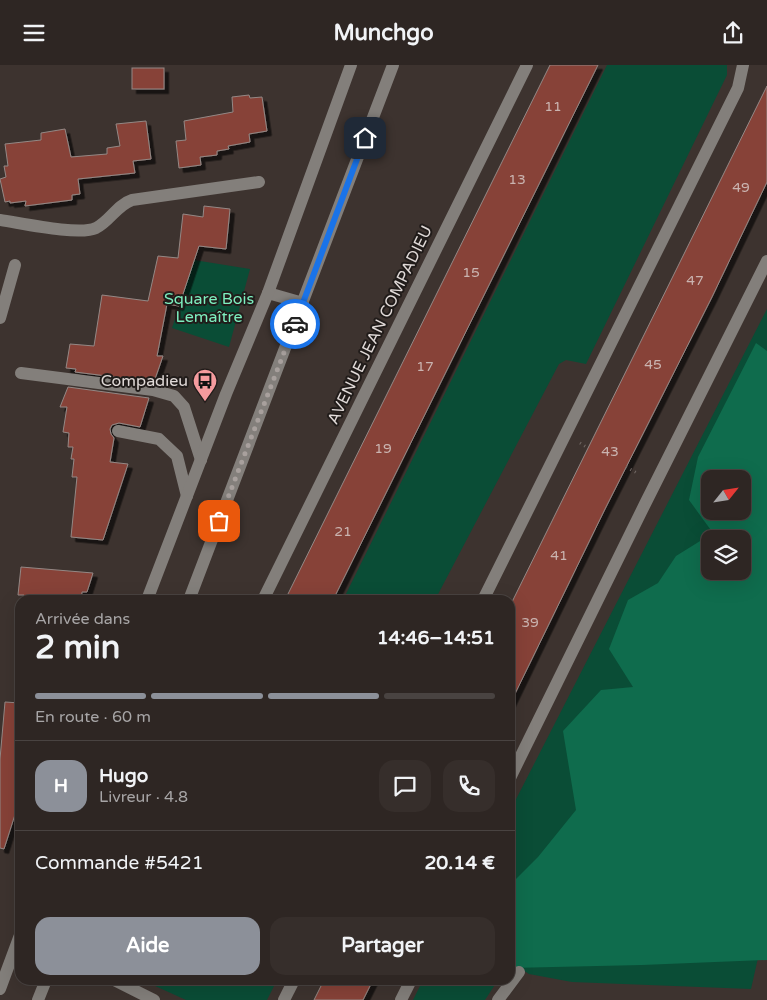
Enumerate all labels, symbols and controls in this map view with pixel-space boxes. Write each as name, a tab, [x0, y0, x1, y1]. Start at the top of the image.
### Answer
icon: menu	[20, 19, 48, 47]
icon: share	[719, 19, 747, 47]
text: Munchgo	[333, 20, 434, 46]
house number: 11	[544, 98, 562, 115]
pin	[344, 117, 386, 159]
icon: home	[351, 124, 379, 152]
house number: 13	[508, 171, 526, 188]
house number: 49	[732, 179, 750, 196]
street label: AVENUE JEAN COMPADIEU	[323, 222, 437, 428]
house number: 15	[462, 264, 480, 281]
house number: 47	[686, 272, 704, 289]
park label: Square Bois Lemaître	[164, 289, 254, 327]
courier	[270, 299, 320, 349]
icon: car	[281, 310, 309, 338]
house number: 45	[644, 356, 662, 373]
house number: 17	[416, 358, 434, 375]
bus stop icon: Compadieu	[192, 368, 218, 402]
place label: Compadieu	[101, 371, 188, 391]
house number: 19	[374, 440, 392, 457]
house number: 43	[601, 443, 619, 460]
north arrow	[701, 470, 751, 520]
map controls	[701, 470, 751, 580]
pin	[198, 500, 240, 542]
icon: bag	[205, 507, 233, 535]
house number: 21	[334, 523, 352, 540]
button: layers	[701, 530, 751, 580]
house number: 41	[550, 547, 568, 564]
text: Arrivée dans	[35, 609, 130, 629]
house number: 39	[521, 614, 539, 631]
text: 14:46–14:51	[377, 627, 495, 649]
text: 2 min	[35, 629, 120, 667]
text: En route · 60 m	[35, 707, 151, 727]
button: chat	[379, 760, 431, 812]
button: phone	[443, 760, 495, 812]
text: Hugo	[99, 765, 148, 787]
text: H	[54, 775, 68, 797]
text: Livreur · 4.8	[99, 787, 188, 807]
text: Commande #5421	[35, 852, 204, 874]
text: 20.14 €	[424, 852, 495, 874]
button: Aide	[35, 917, 260, 975]
button: Partager	[270, 917, 495, 975]

